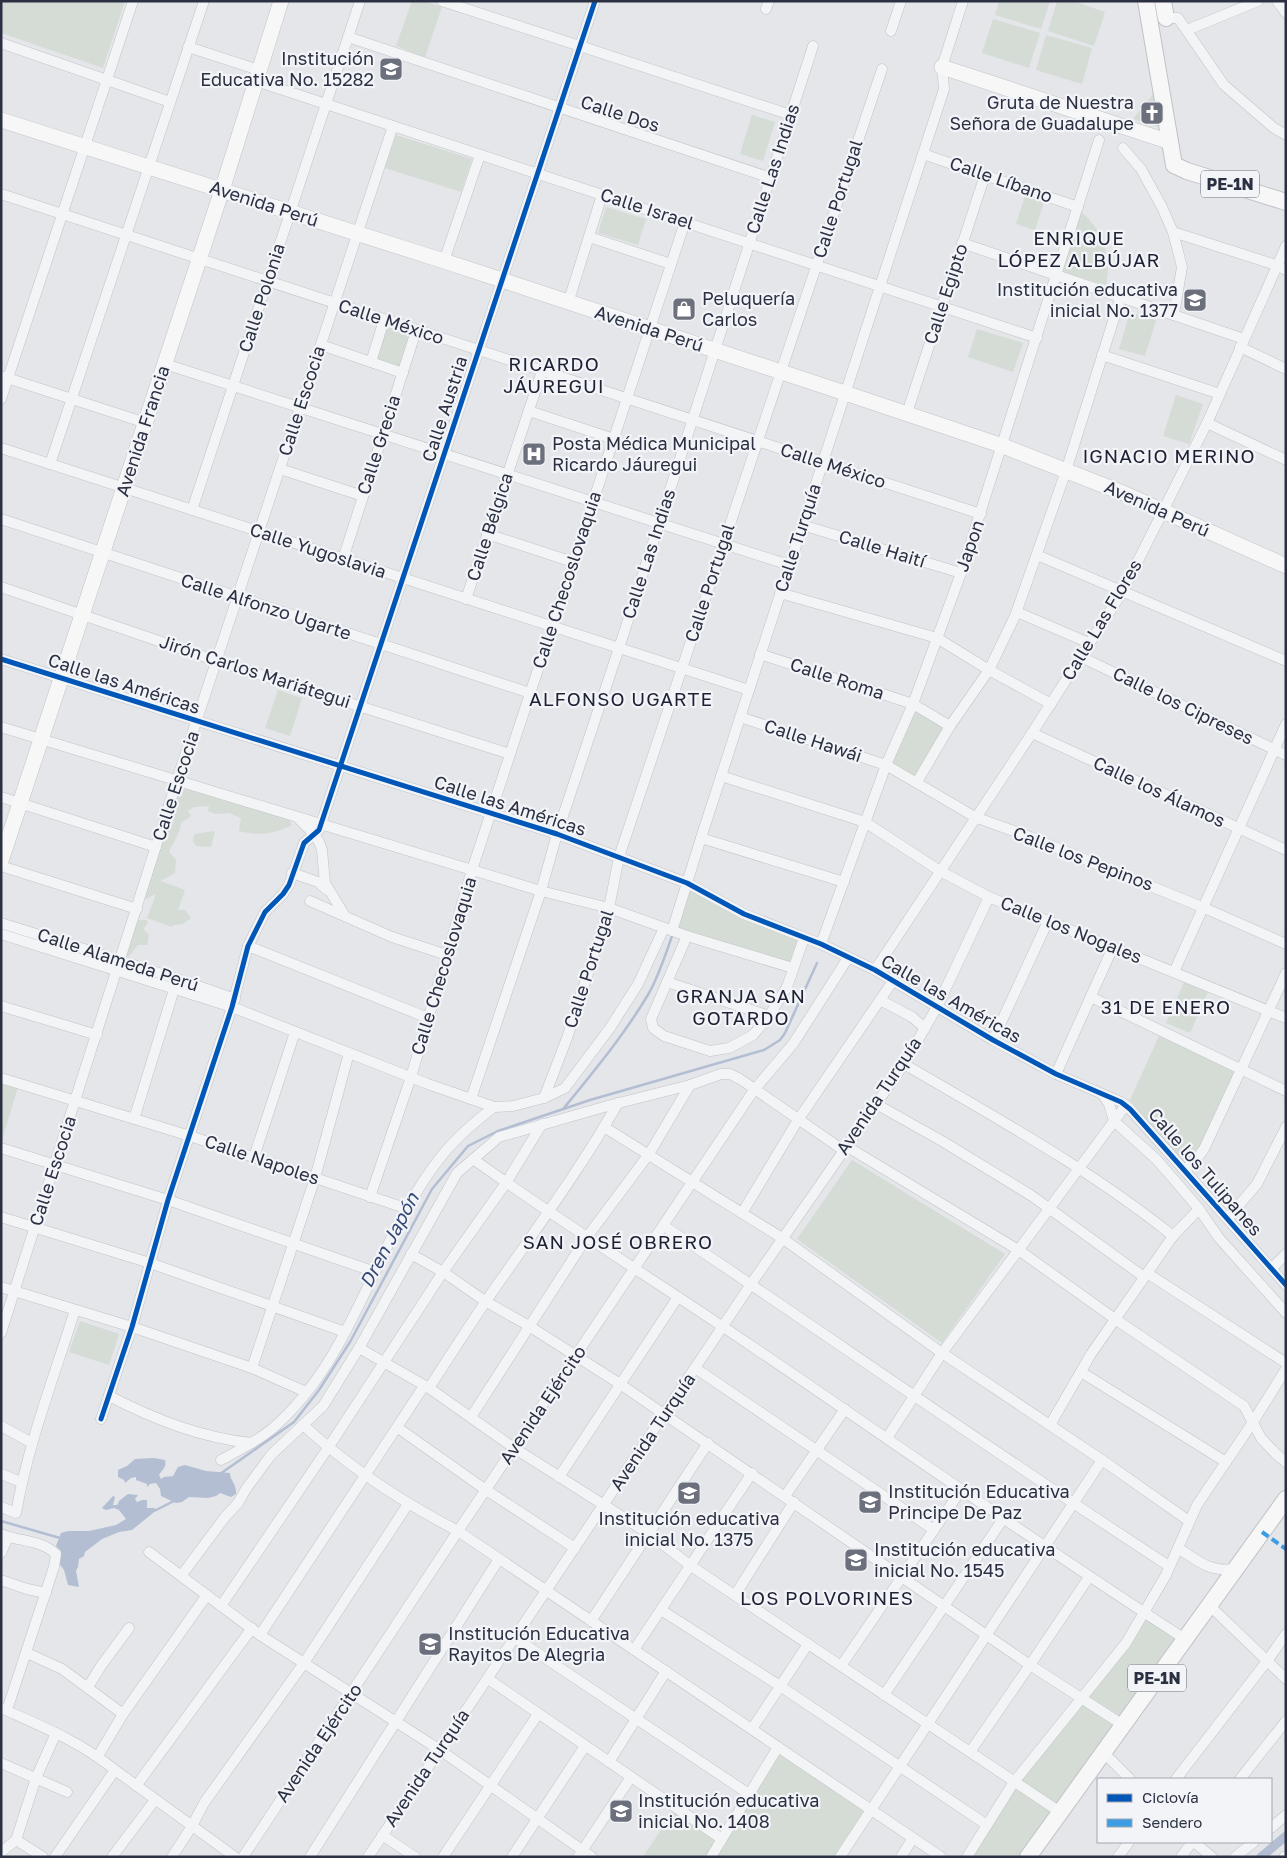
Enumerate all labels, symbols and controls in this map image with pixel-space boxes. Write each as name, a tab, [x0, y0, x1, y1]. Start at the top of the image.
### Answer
place label: Institución Educativa No. 15282	[200, 47, 374, 90]
school or university icon: Institución Educativa No. 15282	[378, 56, 404, 82]
street label: Calle Dos	[578, 90, 663, 136]
place label: Gruta de Nuestra Señora de Guadalupe	[950, 91, 1134, 134]
church icon: Gruta de Nuestra Señora de Guadalupe	[1139, 100, 1165, 126]
street label: Calle Las Indias	[741, 101, 803, 237]
street label: Calle Portugal	[807, 136, 867, 261]
street label: Calle Líbano	[947, 151, 1056, 207]
road number: PE-1N	[1201, 170, 1259, 198]
street label: Avenida Perú	[207, 175, 321, 231]
street label: Calle Israel	[598, 183, 697, 234]
district label: ENRIQUE LÓPEZ ALBÚJAR	[997, 226, 1161, 271]
street label: Calle Polonia	[233, 240, 289, 355]
street label: Calle Egipto	[918, 241, 972, 347]
place label: Institución educativa inicial No. 1377	[997, 278, 1178, 321]
place label: Peluquería Carlos	[702, 287, 795, 330]
school or university icon: Institución educativa inicial No. 1377	[1182, 287, 1208, 313]
street label: Calle México	[336, 294, 447, 348]
shop icon: Peluquería Carlos	[671, 296, 697, 322]
street label: Avenida Perú	[592, 300, 706, 356]
street label: Calle Escocia	[273, 343, 329, 459]
district label: RICARDO JÁUREGUI	[503, 352, 605, 397]
street label: Calle Austria	[417, 353, 472, 464]
street label: Avenida Francia	[111, 362, 174, 499]
street label: Calle Grecia	[352, 392, 404, 497]
place label: Posta Médica Municipal Ricardo Jáuregui	[552, 432, 756, 475]
street label: Calle México	[778, 438, 889, 492]
hospital icon: Posta Médica Municipal Ricardo Jáuregui	[521, 441, 547, 467]
district label: IGNACIO MERINO	[1082, 444, 1256, 467]
street label: Calle Bélgica	[461, 470, 517, 584]
street label: Avenida Perú	[1101, 475, 1213, 541]
street label: Calle Turquía	[769, 481, 825, 595]
street label: Calle Las Indias	[617, 486, 679, 622]
street label: Calle Checoslovaquia	[527, 488, 605, 671]
street label: Japon	[950, 517, 988, 574]
street label: Calle Yugoslavia	[247, 518, 389, 582]
street label: Calle Portugal	[679, 520, 739, 645]
street label: Calle Haití	[836, 524, 929, 572]
street label: Calle Las Flores	[1056, 555, 1146, 684]
street label: Calle Alfonzo Ugarte	[178, 568, 354, 644]
street label: Jirón Carlos Mariátegui	[157, 630, 354, 712]
street label: Calle las Américas	[46, 648, 203, 718]
street label: Calle Roma	[787, 652, 887, 704]
street label: Calle los Cipreses	[1109, 661, 1257, 749]
district label: ALFONSO UGARTE	[529, 687, 713, 710]
street label: Calle Hawái	[762, 714, 865, 766]
street label: Calle Escocia	[147, 728, 203, 844]
street label: Calle los Álamos	[1090, 751, 1229, 831]
street label: Calle las Américas	[432, 770, 589, 840]
street label: Calle los Pepinos	[1010, 821, 1157, 895]
street label: Calle Checoslovaquia	[405, 874, 481, 1058]
street label: Calle los Nogales	[998, 891, 1145, 967]
street label: Calle Portugal	[558, 906, 618, 1031]
street label: Calle Alameda Perú	[35, 923, 202, 996]
street label: Calle las Américas	[877, 949, 1026, 1047]
district label: GRANJA SAN GOTARDO	[676, 984, 806, 1029]
district label: 31 DE ENERO	[1101, 995, 1231, 1018]
street label: Avenida Turquía	[831, 1033, 926, 1158]
street label: Calle los Tulipanes	[1144, 1103, 1267, 1240]
street label: Calle Escocia	[24, 1113, 80, 1229]
street label: Calle Napoles	[202, 1129, 323, 1189]
water label: Dren Japón	[354, 1187, 424, 1291]
district label: SAN JOSÉ OBRERO	[523, 1230, 713, 1253]
street label: Avenida Ejército	[494, 1341, 590, 1468]
street label: Avenida Turquía	[605, 1369, 700, 1494]
school or university icon: Institución educativa inicial No. 1375	[676, 1480, 702, 1506]
place label: Institución Educativa Principe De Paz	[888, 1480, 1070, 1523]
school or university icon: Institución Educativa Principe De Paz	[857, 1489, 883, 1515]
place label: Institución educativa inicial No. 1375	[598, 1507, 780, 1550]
place label: Institución educativa inicial No. 1545	[874, 1538, 1055, 1581]
school or university icon: Institución educativa inicial No. 1545	[843, 1547, 869, 1573]
district label: LOS POLVORINES	[740, 1586, 914, 1609]
place label: Institución Educativa Rayitos De Alegria	[448, 1622, 630, 1665]
school or university icon: Institución Educativa Rayitos De Alegria	[417, 1631, 443, 1657]
road number: PE-1N	[1128, 1665, 1186, 1692]
street label: Avenida Ejército	[270, 1679, 366, 1806]
street label: Avenida Turquía	[379, 1705, 474, 1830]
legend	[1097, 1778, 1272, 1843]
text: Ciclovía	[1142, 1788, 1199, 1806]
place label: Institución educativa inicial No. 1408	[638, 1789, 819, 1832]
school or university icon: Institución educativa inicial No. 1408	[608, 1798, 634, 1824]
text: Sendero	[1142, 1813, 1202, 1831]

